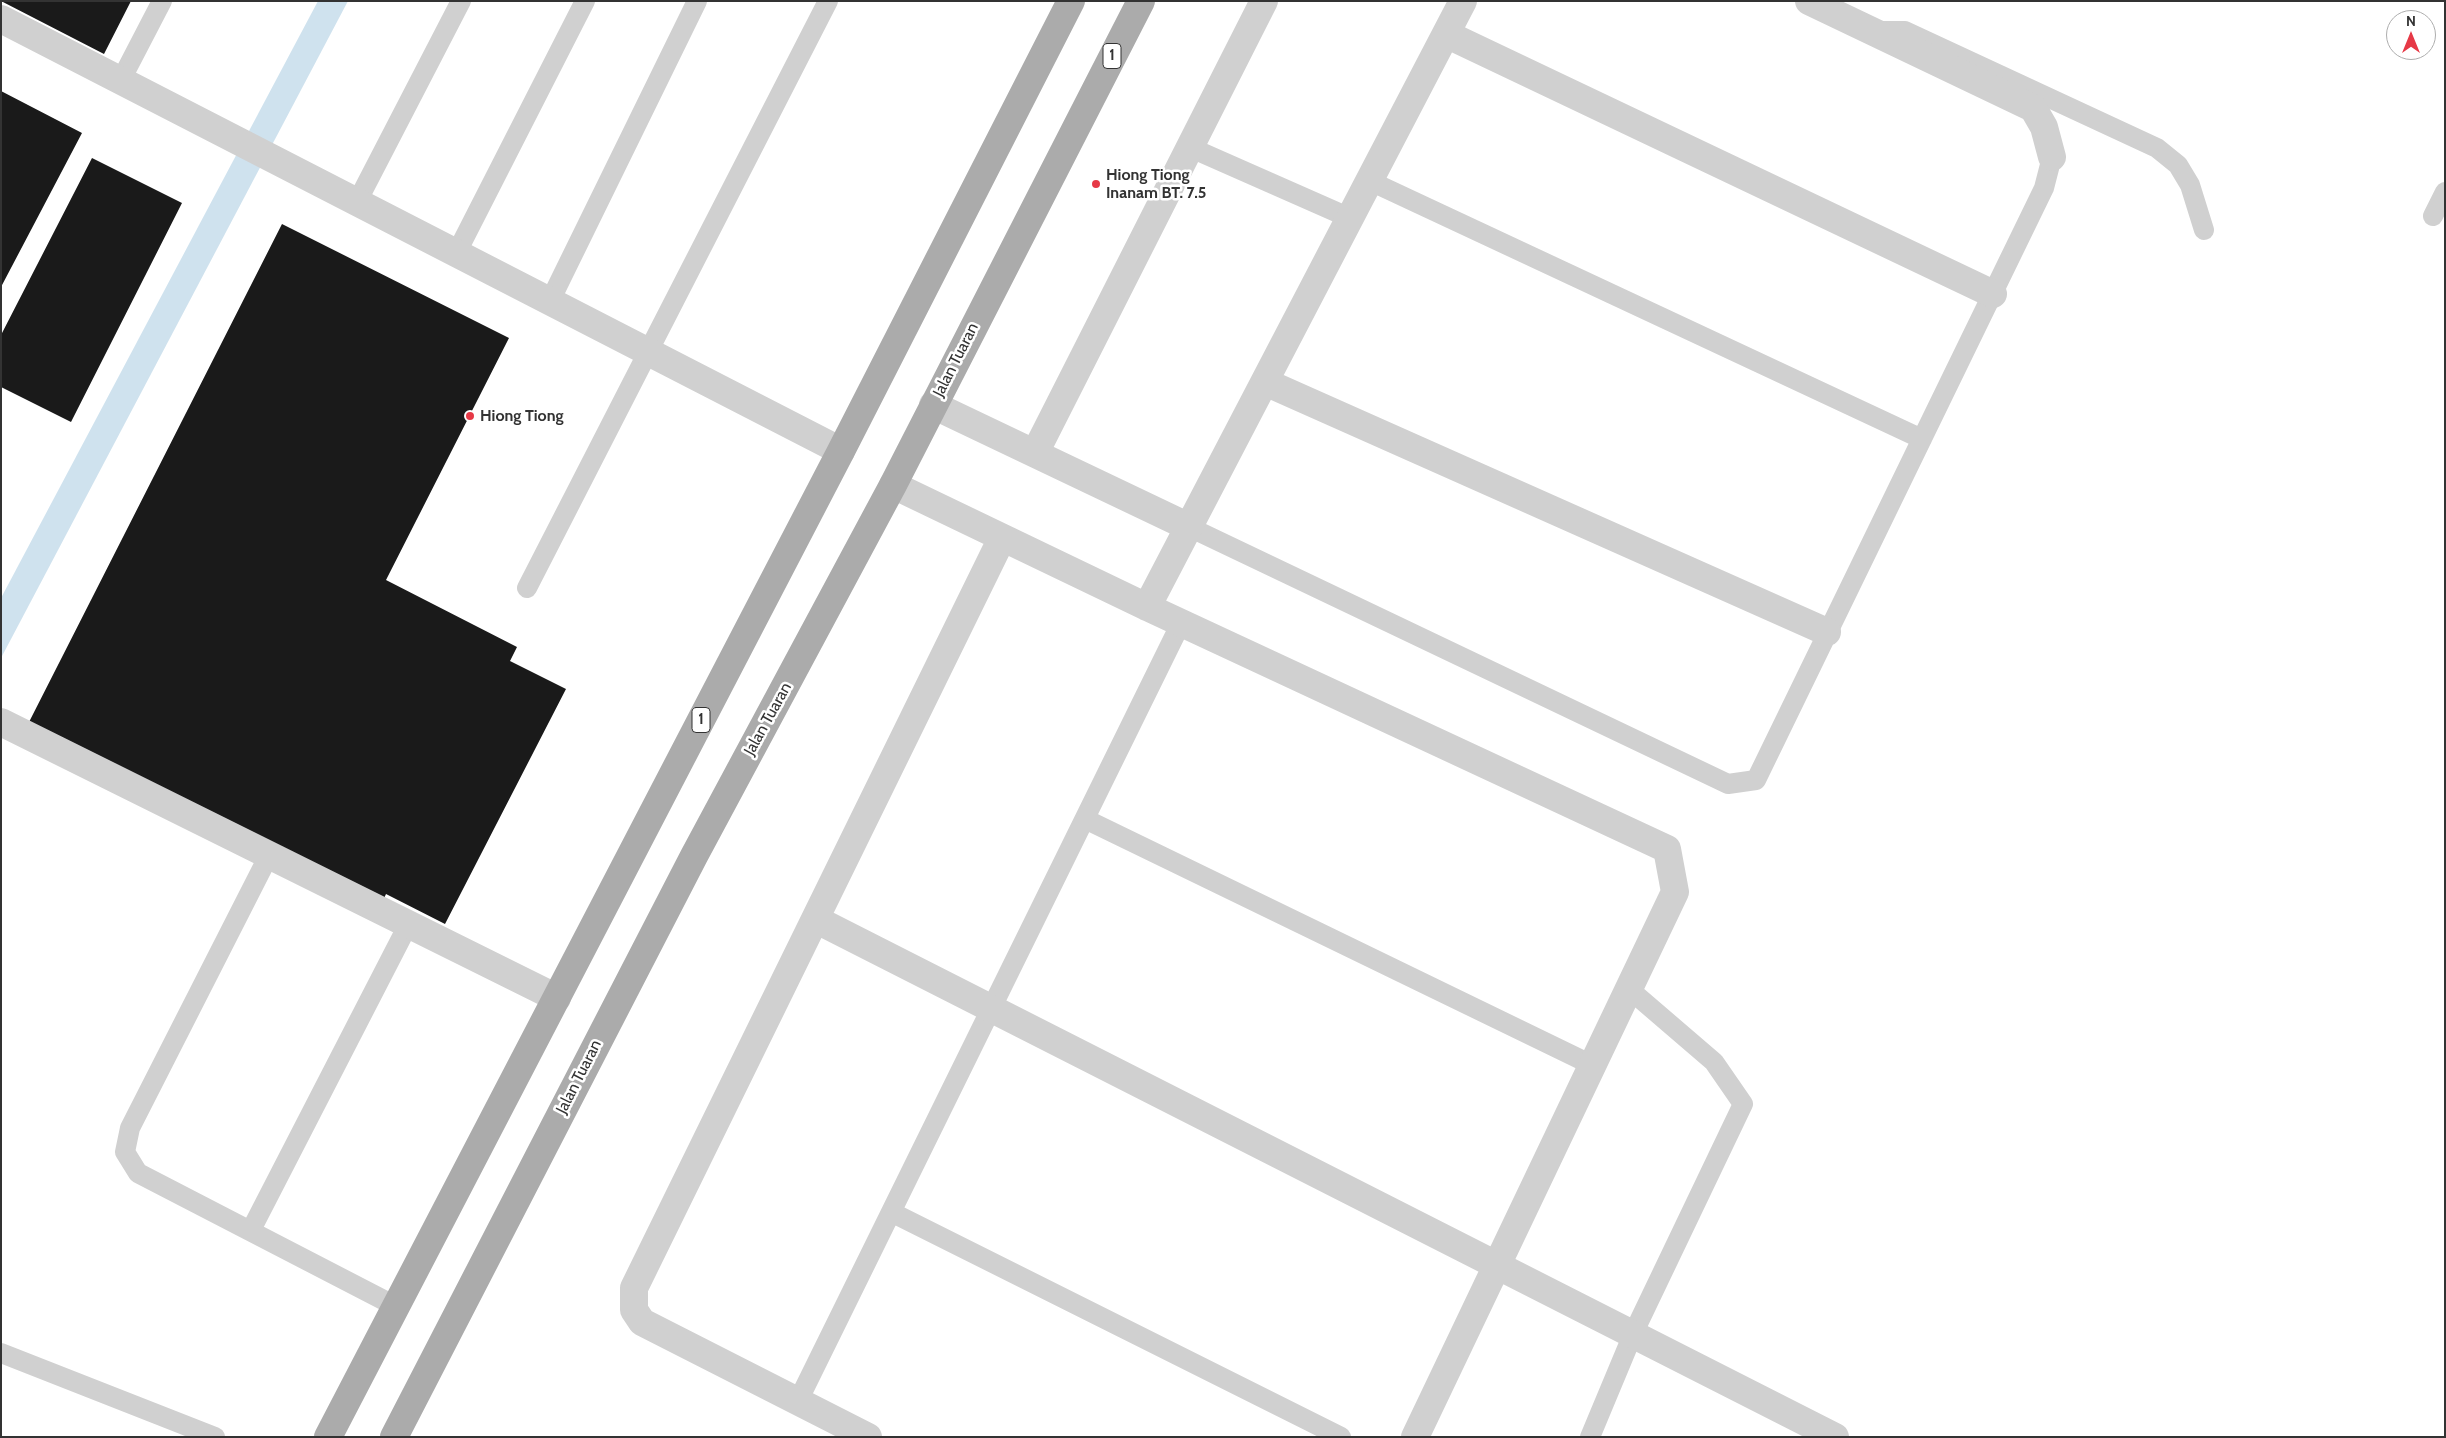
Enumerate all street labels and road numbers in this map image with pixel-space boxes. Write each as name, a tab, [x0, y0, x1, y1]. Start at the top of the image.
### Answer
road number: 1	[1103, 44, 1121, 68]
street label: Jalan Tuaran	[929, 320, 983, 400]
street label: Jalan Tuaran	[740, 679, 796, 759]
road number: 1	[692, 708, 710, 732]
street label: Jalan Tuaran	[552, 1037, 606, 1117]

